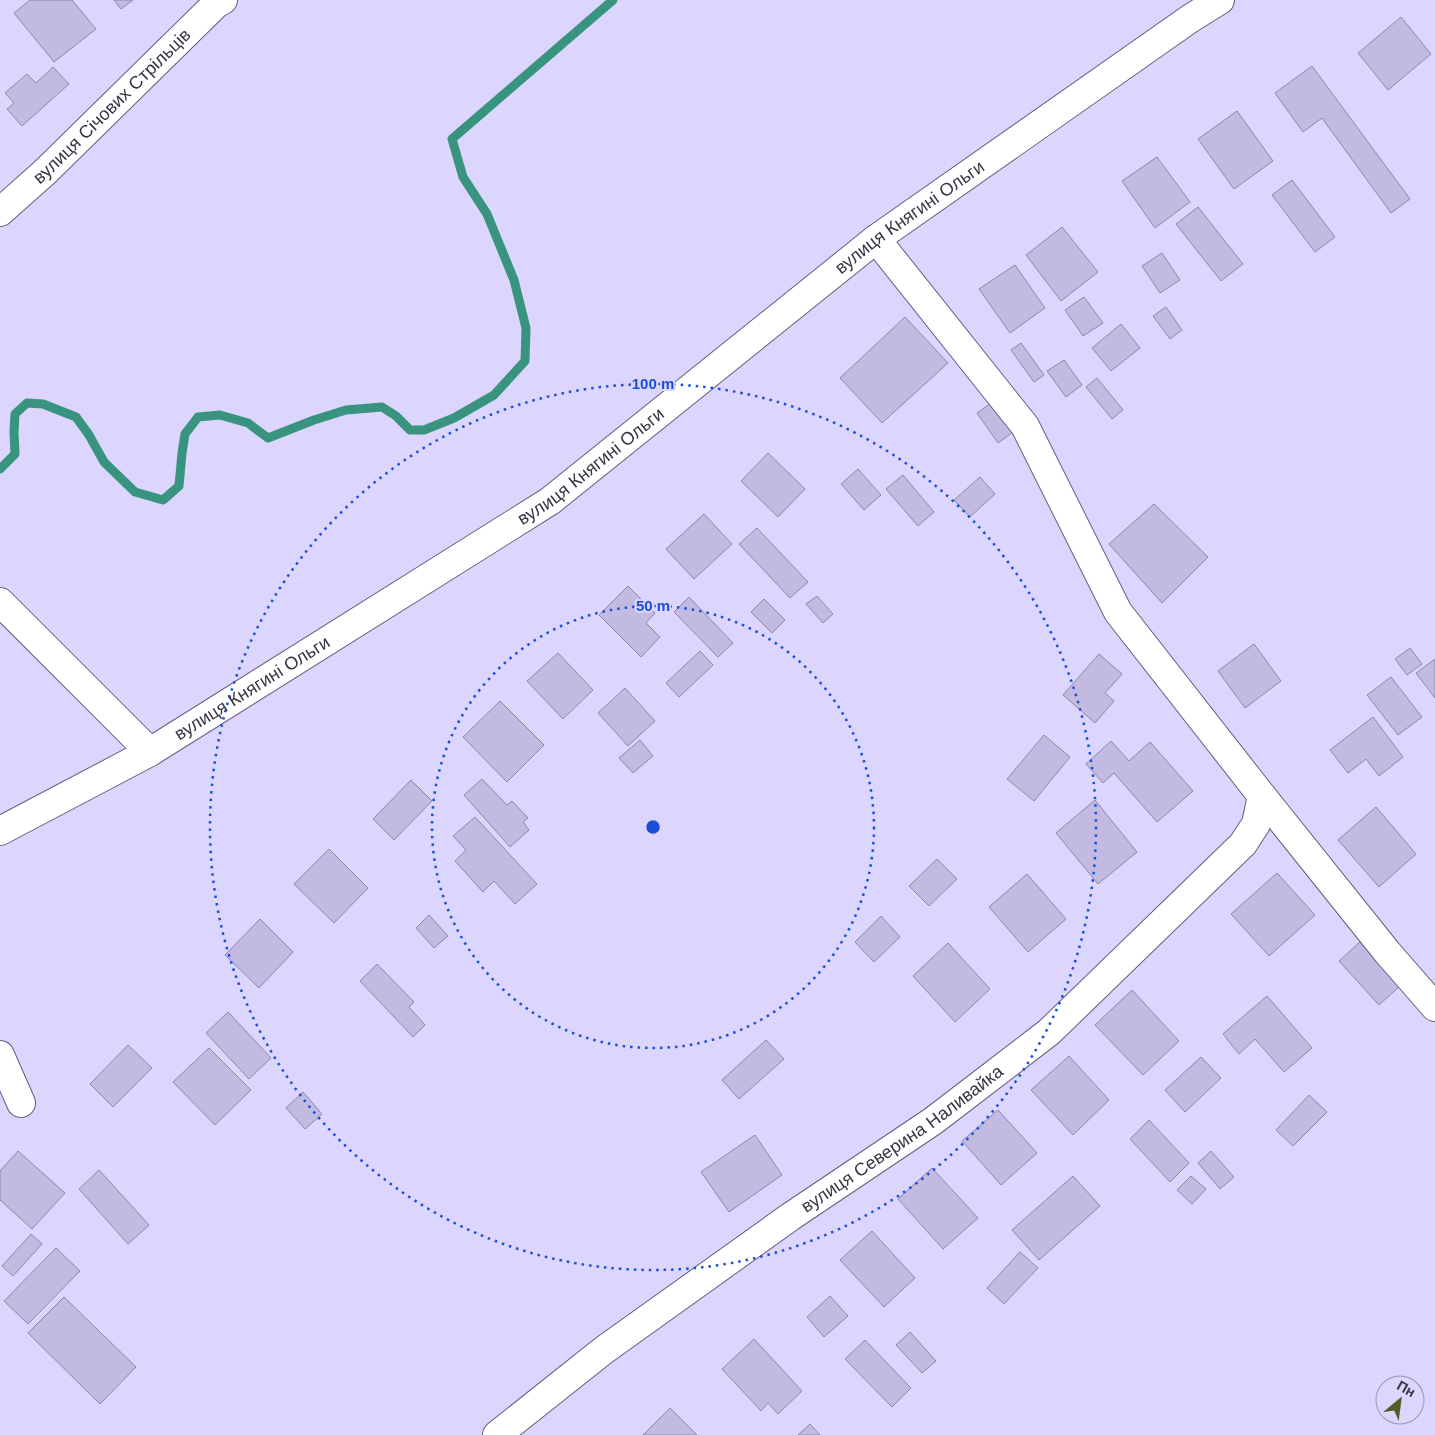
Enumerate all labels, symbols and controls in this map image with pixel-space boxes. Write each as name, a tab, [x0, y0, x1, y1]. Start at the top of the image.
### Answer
street label: вулиця Січових Стрільців	[29, 25, 195, 188]
street label: вулиця Княгині Ольги	[831, 156, 988, 278]
text: 100 m	[632, 375, 674, 392]
street label: вулиця Княгині Ольги	[514, 404, 668, 529]
text: 50 m	[636, 597, 670, 614]
street label: вулиця Княгині Ольги	[171, 632, 333, 744]
centre of rings	[644, 818, 662, 836]
street label: вулиця Северина Наливайка	[797, 1060, 1008, 1217]
north arrow	[1375, 1375, 1425, 1425]
text: Пн	[1394, 1377, 1418, 1400]

